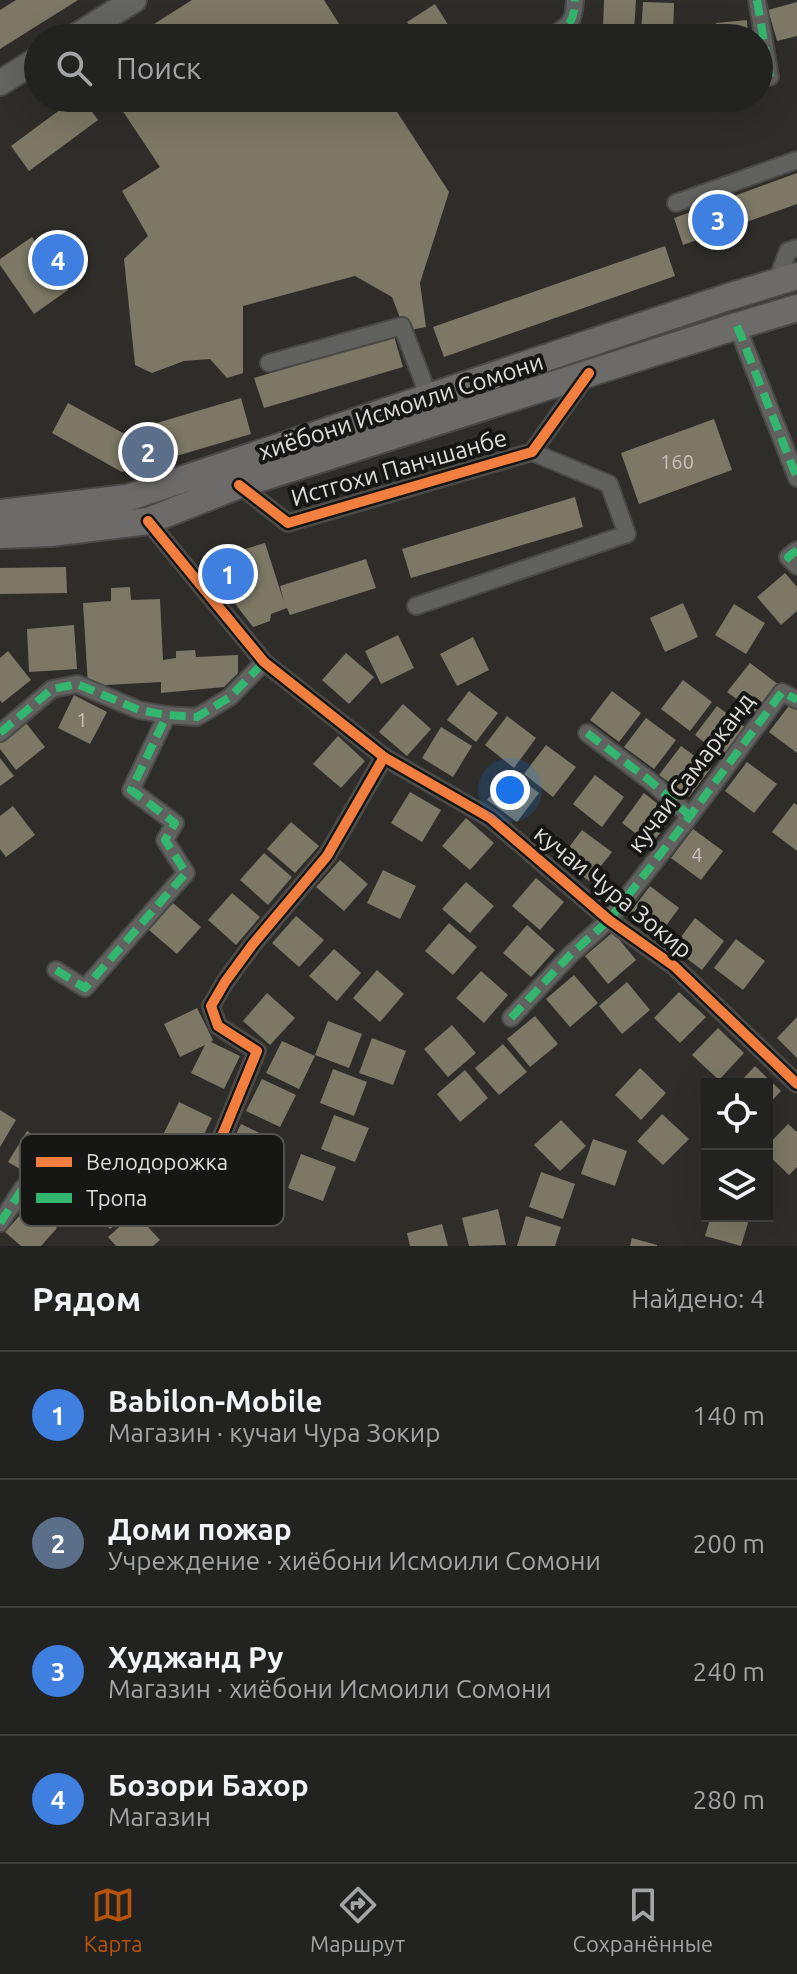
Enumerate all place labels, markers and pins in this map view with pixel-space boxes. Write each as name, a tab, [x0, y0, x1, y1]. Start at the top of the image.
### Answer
pin: 3	[692, 190, 744, 250]
pin: 4	[32, 230, 84, 290]
pin: 2	[122, 422, 174, 482]
pin: 1	[202, 544, 254, 604]

